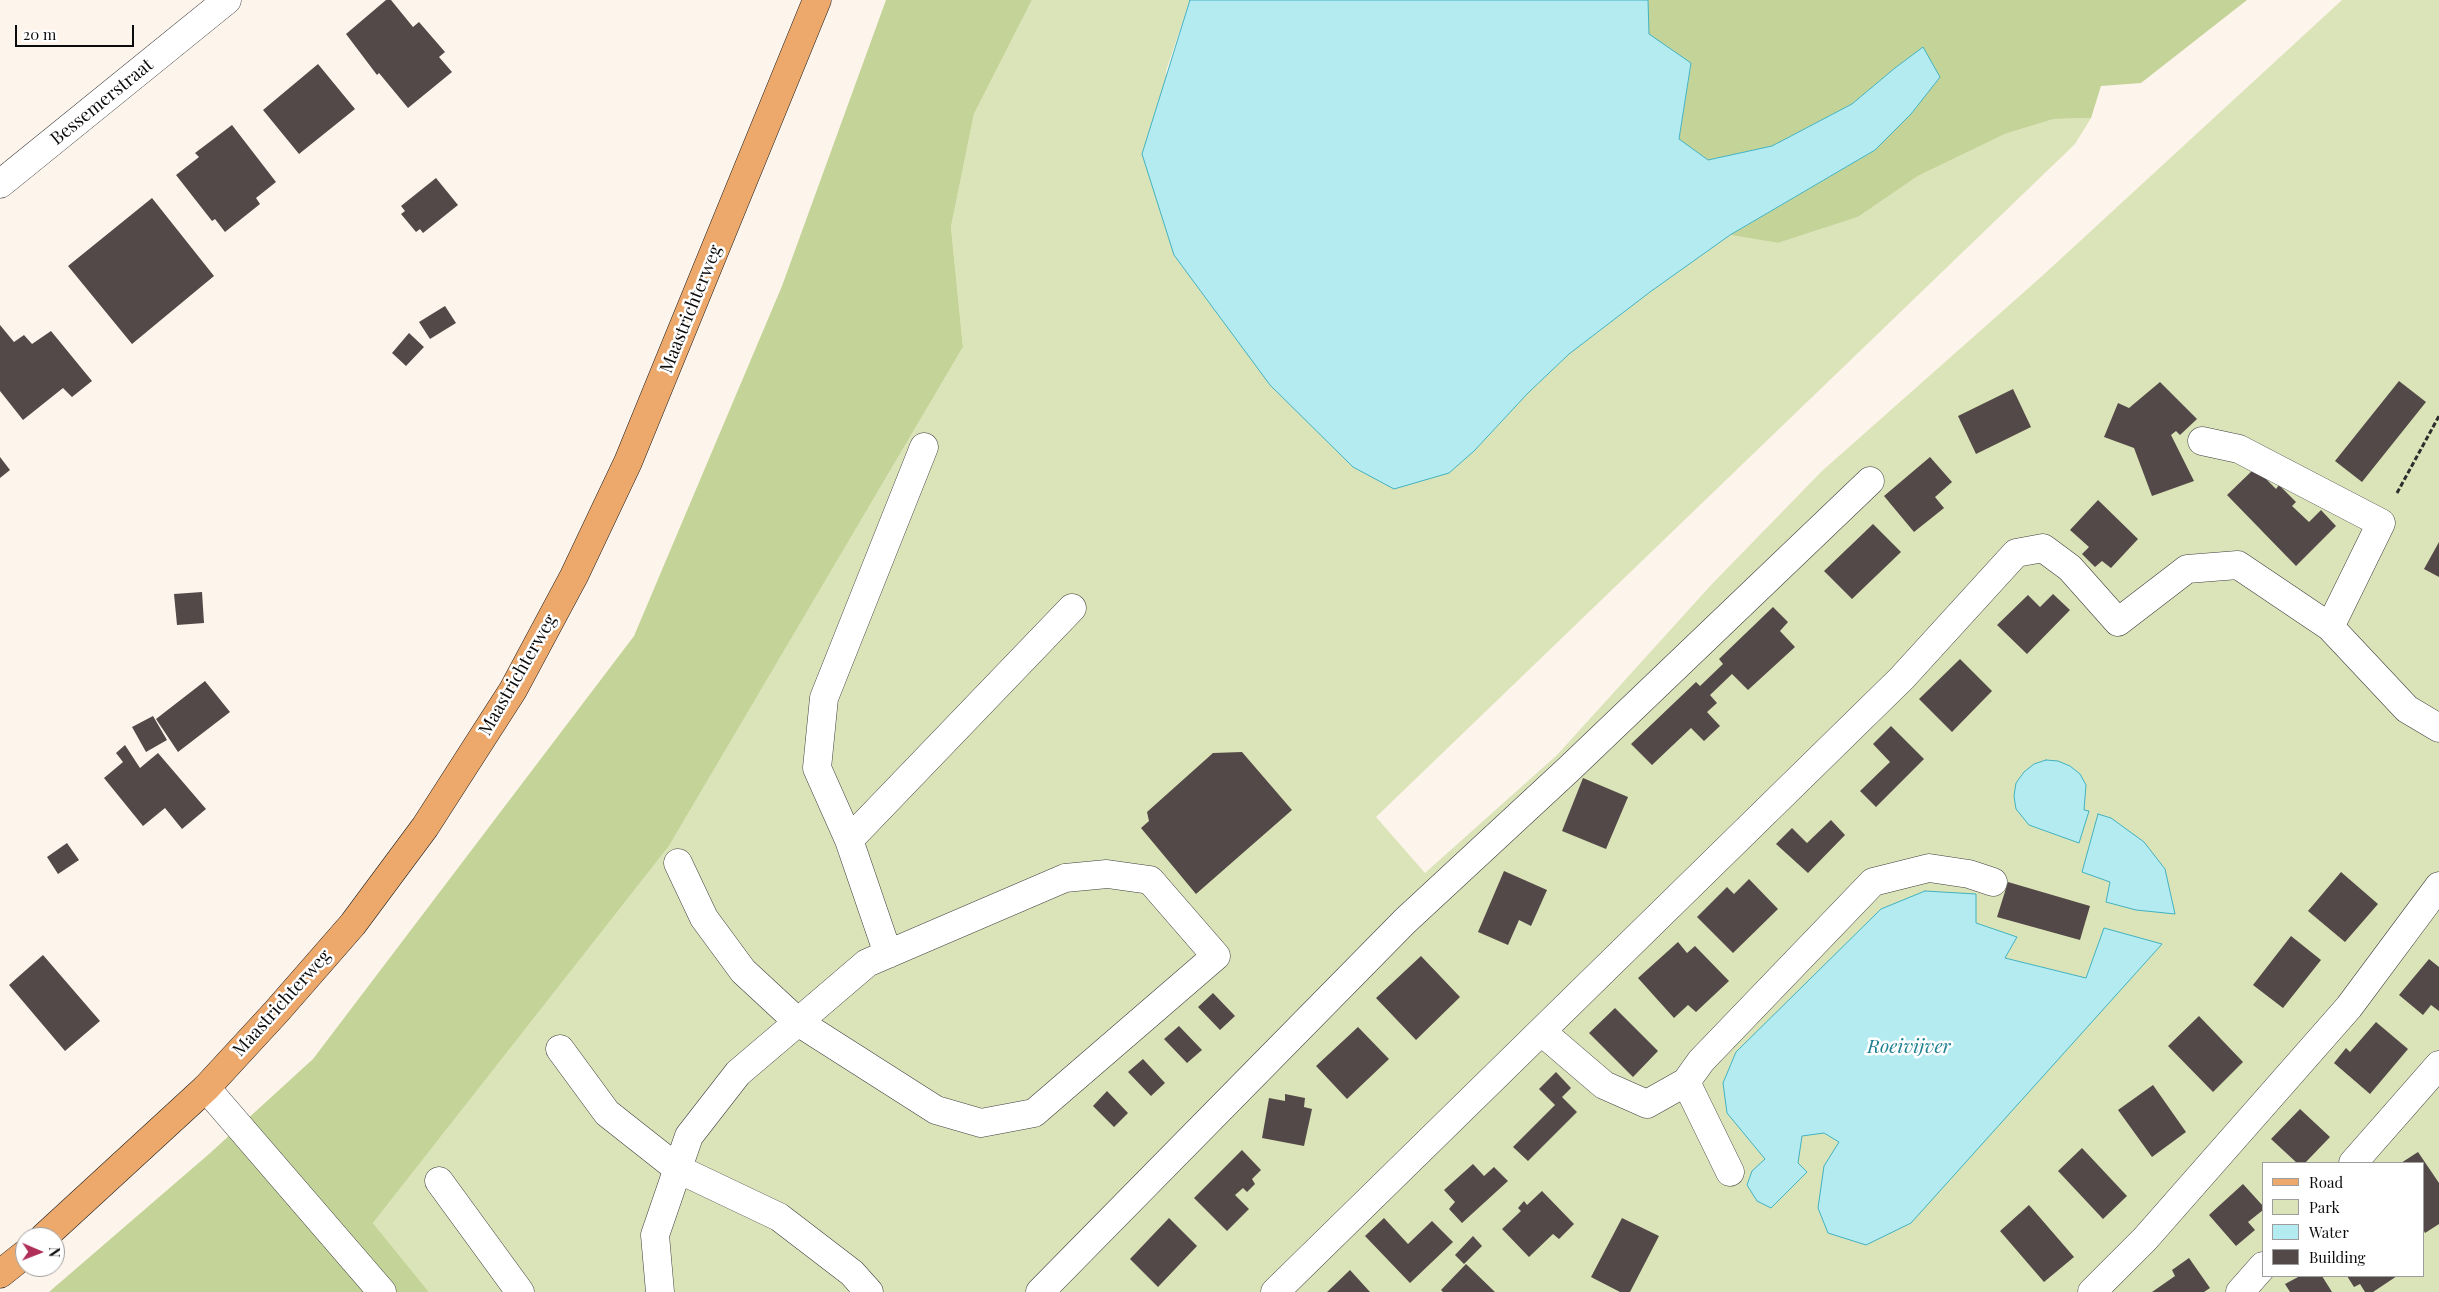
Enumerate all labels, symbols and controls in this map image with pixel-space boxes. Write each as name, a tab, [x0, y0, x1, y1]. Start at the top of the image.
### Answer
scale bar	[18, 15, 136, 47]
text: 20 m	[23, 24, 56, 44]
street label: Bessemerstraat	[46, 54, 158, 150]
street label: Maastrichterweg	[655, 242, 727, 376]
street label: Maastrichterweg	[475, 611, 561, 739]
street label: Maastrichterweg	[228, 945, 336, 1061]
water label: Roeivijver	[1867, 1036, 1951, 1058]
legend	[2262, 1162, 2424, 1277]
text: Road	[2309, 1172, 2343, 1192]
text: Park	[2309, 1197, 2340, 1217]
text: Water	[2309, 1222, 2349, 1242]
north arrow	[15, 1227, 65, 1277]
text: N	[45, 1247, 64, 1257]
text: Building	[2309, 1247, 2365, 1267]

